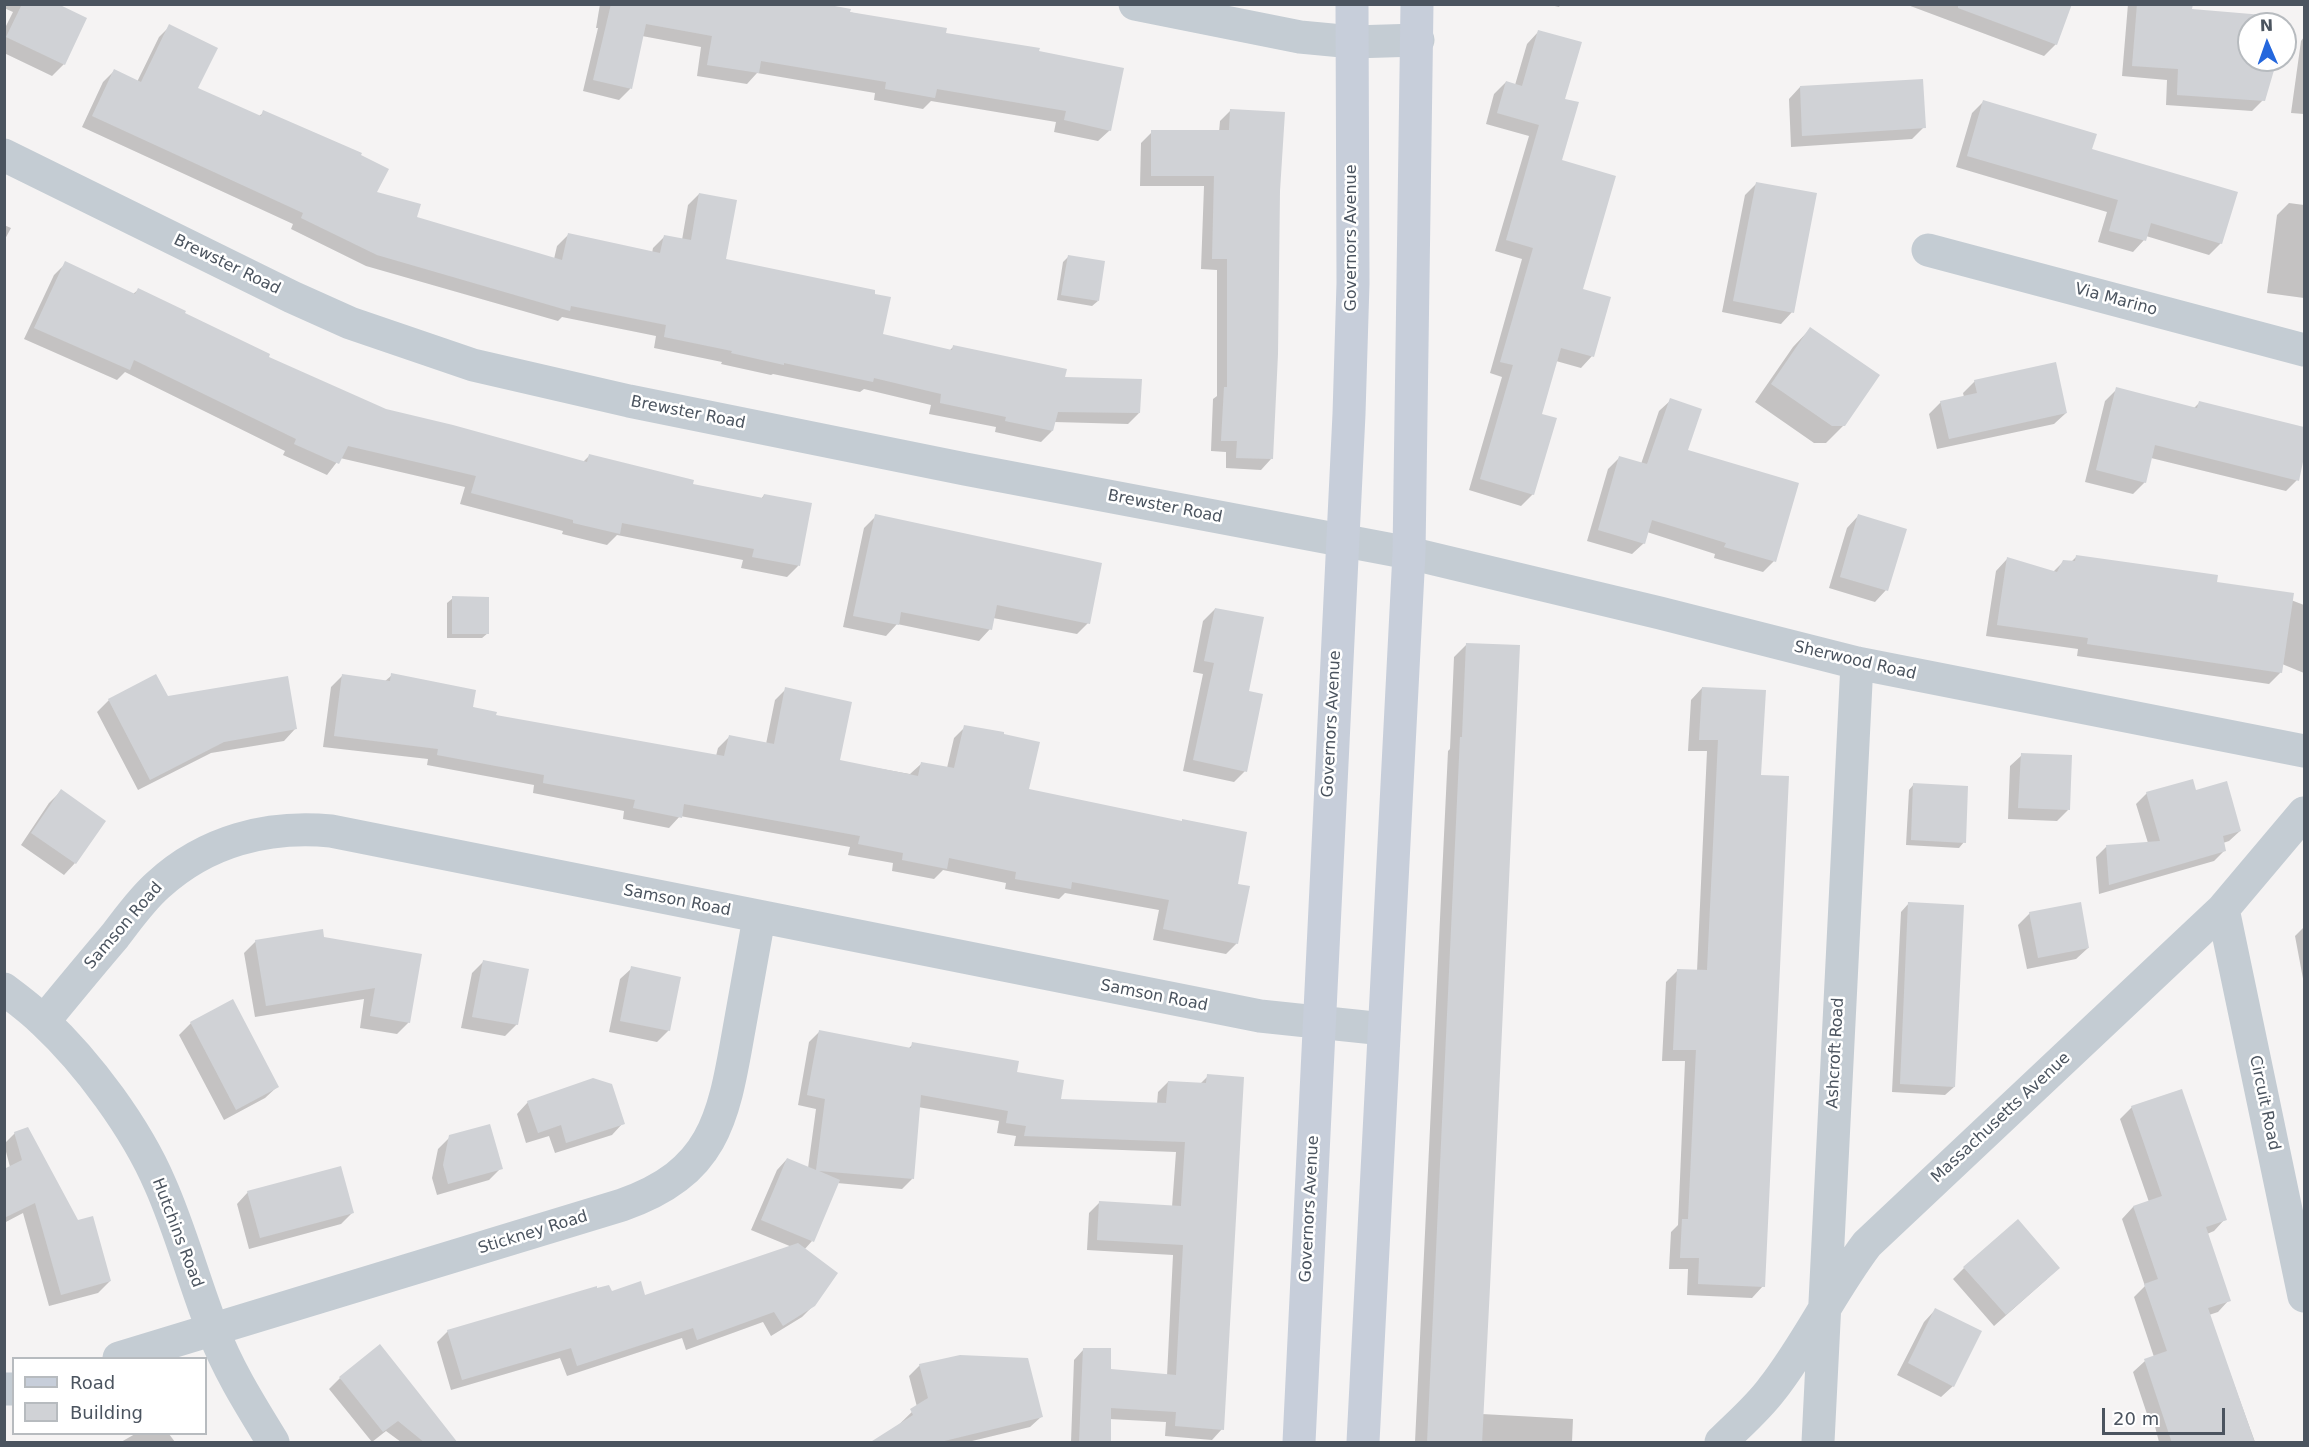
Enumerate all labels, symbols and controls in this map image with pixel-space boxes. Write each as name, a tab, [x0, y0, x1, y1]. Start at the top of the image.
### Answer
north arrow	[2237, 12, 2297, 72]
text: N	[2259, 16, 2273, 35]
street label: Governors Avenue	[1342, 164, 1362, 312]
street label: Brewster Road	[170, 231, 284, 299]
street label: Via Marino	[2073, 280, 2159, 320]
street label: Brewster Road	[629, 392, 747, 434]
street label: Brewster Road	[1106, 486, 1224, 528]
street label: Sherwood Road	[1792, 638, 1918, 684]
street label: Governors Avenue	[1319, 650, 1345, 798]
street label: Samson Road	[81, 879, 167, 973]
street label: Samson Road	[622, 881, 732, 921]
street label: Samson Road	[1099, 976, 1209, 1016]
street label: Ashcroft Road	[1824, 997, 1848, 1109]
street label: Massachusetts Avenue	[1928, 1049, 2074, 1187]
street label: Circuit Road	[2245, 1054, 2283, 1152]
street label: Governors Avenue	[1297, 1135, 1323, 1283]
street label: Hutchins Road	[147, 1176, 207, 1290]
street label: Stickney Road	[476, 1207, 590, 1259]
legend	[12, 1357, 207, 1435]
text: Road	[70, 1372, 115, 1393]
scale bar	[2105, 1396, 2228, 1434]
text: Building	[70, 1402, 143, 1423]
text: 20 m	[2113, 1408, 2159, 1429]

